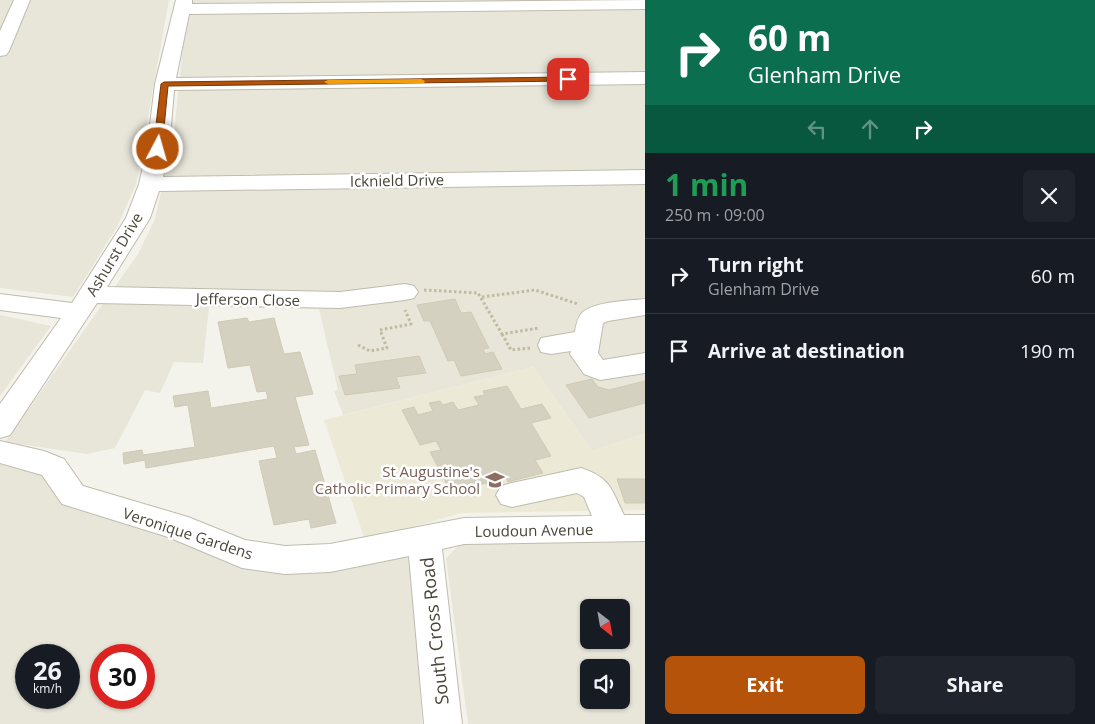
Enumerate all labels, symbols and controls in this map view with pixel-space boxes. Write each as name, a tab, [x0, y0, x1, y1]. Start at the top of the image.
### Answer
text: 60 m	[748, 14, 831, 61]
icon: right	[665, 20, 730, 85]
pin	[547, 58, 589, 100]
text: Glenham Drive	[748, 59, 901, 89]
icon: arrive	[554, 65, 582, 93]
icon: left	[803, 115, 831, 143]
icon: ahead	[856, 115, 884, 143]
icon: right	[909, 115, 937, 143]
position arrow	[131, 122, 183, 174]
text: 1 min	[665, 164, 748, 205]
street label: Icknield Drive	[350, 169, 444, 191]
button: close	[1023, 170, 1075, 222]
text: 250 m · 09:00	[665, 204, 765, 226]
street label: Ashurst Drive	[81, 208, 147, 300]
text: Turn right	[708, 252, 803, 278]
icon: right	[665, 262, 693, 290]
text: 60 m	[1031, 263, 1075, 289]
text: Glenham Drive	[708, 278, 819, 300]
street label: Jefferson Close	[194, 288, 300, 310]
icon: arrive	[665, 337, 693, 365]
text: Arrive at destination	[708, 338, 905, 364]
text: 190 m	[1020, 338, 1075, 364]
place label: St Augustine's Catholic Primary School	[315, 461, 480, 498]
school or university icon: St Augustine's Catholic Primary School	[484, 469, 506, 491]
street label: Veronique Gardens	[120, 503, 256, 563]
street label: Loudoun Avenue	[474, 519, 594, 541]
street label: South Cross Road	[414, 556, 454, 706]
north arrow	[580, 599, 630, 649]
map controls	[580, 599, 630, 709]
speed limit sign: 30	[90, 644, 155, 709]
text: 26	[33, 653, 62, 687]
button: Exit	[665, 656, 865, 714]
button: Share	[875, 656, 1075, 714]
button: sound	[580, 659, 630, 709]
text: km/h	[33, 680, 62, 697]

